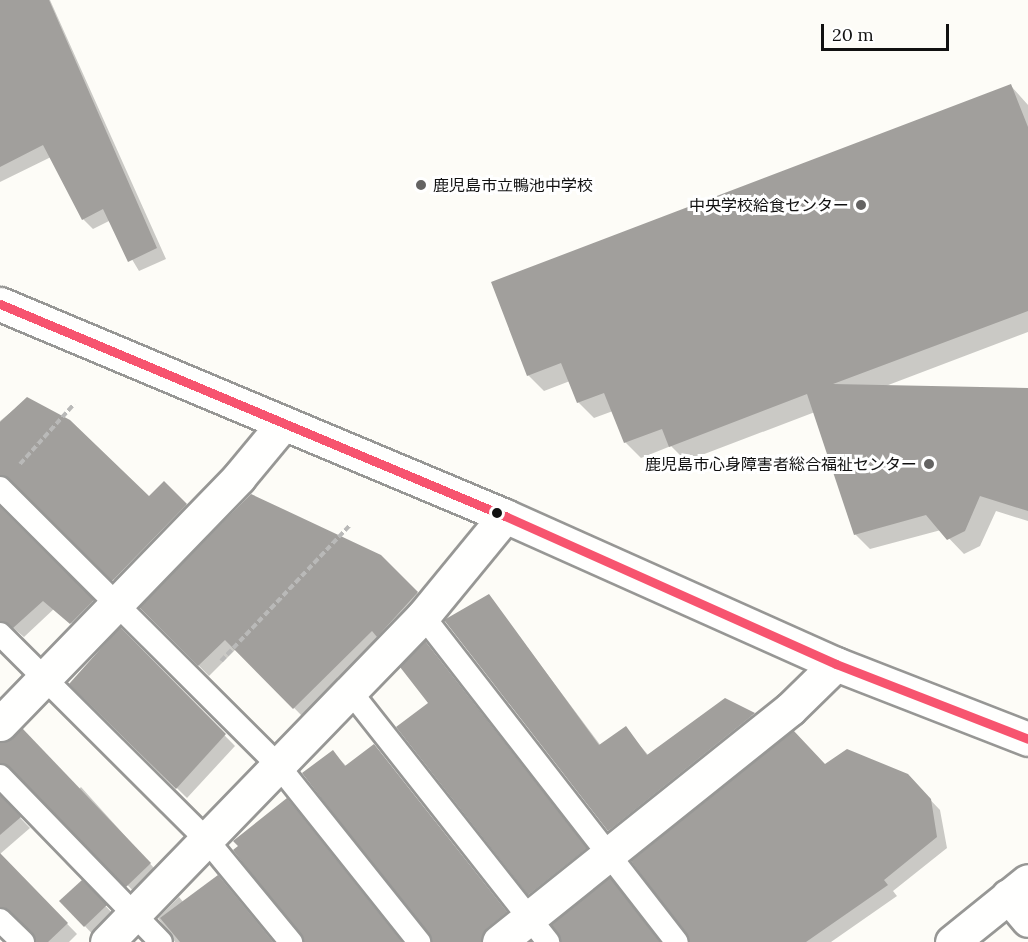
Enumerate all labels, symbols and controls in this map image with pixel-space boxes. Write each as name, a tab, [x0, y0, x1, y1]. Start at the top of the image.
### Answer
scale bar	[824, 12, 952, 50]
text: 20 m	[832, 23, 874, 46]
place label: 鹿児島市立鴨池中学校	[433, 175, 593, 195]
marker: 鹿児島市立鴨池中学校	[414, 178, 428, 192]
place label: 中央学校給食センター	[689, 195, 849, 215]
marker: 中央学校給食センター	[854, 198, 868, 212]
place label: 鹿児島市心身障害者総合福祉センター	[645, 454, 917, 474]
marker: 鹿児島市心身障害者総合福祉センター	[922, 457, 936, 471]
unlabelled marker	[491, 507, 503, 519]

